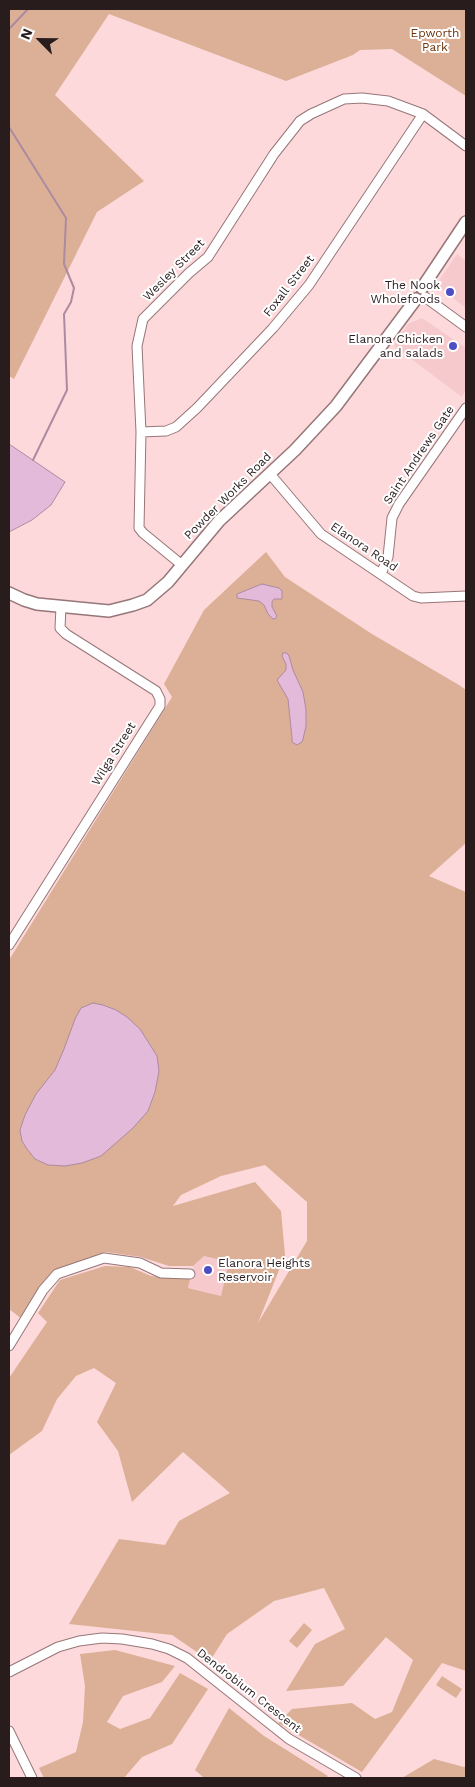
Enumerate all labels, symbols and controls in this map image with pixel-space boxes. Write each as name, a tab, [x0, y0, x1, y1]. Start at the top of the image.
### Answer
north arrow	[15, 15, 65, 65]
text: N	[17, 26, 36, 42]
park label: Epworth Park	[410, 26, 460, 54]
street label: Wesley Street	[140, 236, 208, 304]
street label: Foxall Street	[260, 252, 318, 320]
place label: The Nook Wholefoods	[371, 278, 440, 306]
marker: The Nook Wholefoods	[444, 286, 456, 298]
place label: Elanora Chicken and salads	[348, 332, 443, 360]
marker: Elanora Chicken and salads	[447, 340, 459, 352]
street label: Saint Andrews Gate	[381, 403, 457, 507]
street label: Powder Works Road	[182, 450, 274, 542]
street label: Elanora Road	[328, 519, 400, 575]
street label: Wilga Street	[89, 720, 139, 788]
place label: Elanora Heights Reservoir	[218, 1256, 310, 1284]
marker: Elanora Heights Reservoir	[202, 1264, 214, 1276]
street label: Dendrobium Crescent	[194, 1646, 304, 1736]

